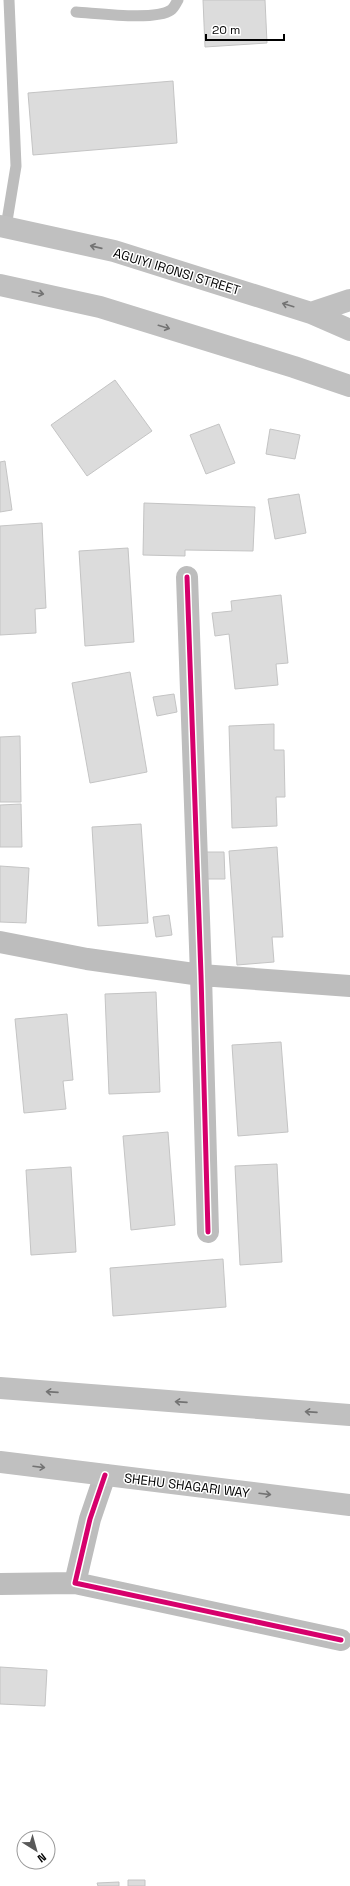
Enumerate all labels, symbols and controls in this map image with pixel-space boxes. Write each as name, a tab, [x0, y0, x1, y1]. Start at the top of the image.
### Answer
scale bar	[206, 16, 284, 42]
text: 20 m	[212, 22, 240, 38]
one-way arrow	[90, 242, 103, 250]
street label: AGUIYI IRONSI STREET	[111, 244, 243, 299]
one-way arrow	[31, 290, 44, 298]
one-way arrow	[281, 301, 294, 308]
one-way arrow	[157, 324, 170, 331]
one-way arrow	[46, 1389, 59, 1396]
one-way arrow	[175, 1399, 188, 1406]
one-way arrow	[305, 1408, 318, 1415]
one-way arrow	[32, 1463, 45, 1470]
street label: SHEHU SHAGARI WAY	[123, 1469, 251, 1502]
one-way arrow	[258, 1490, 271, 1498]
north arrow	[16, 1830, 56, 1870]
text: N	[35, 1850, 49, 1866]

